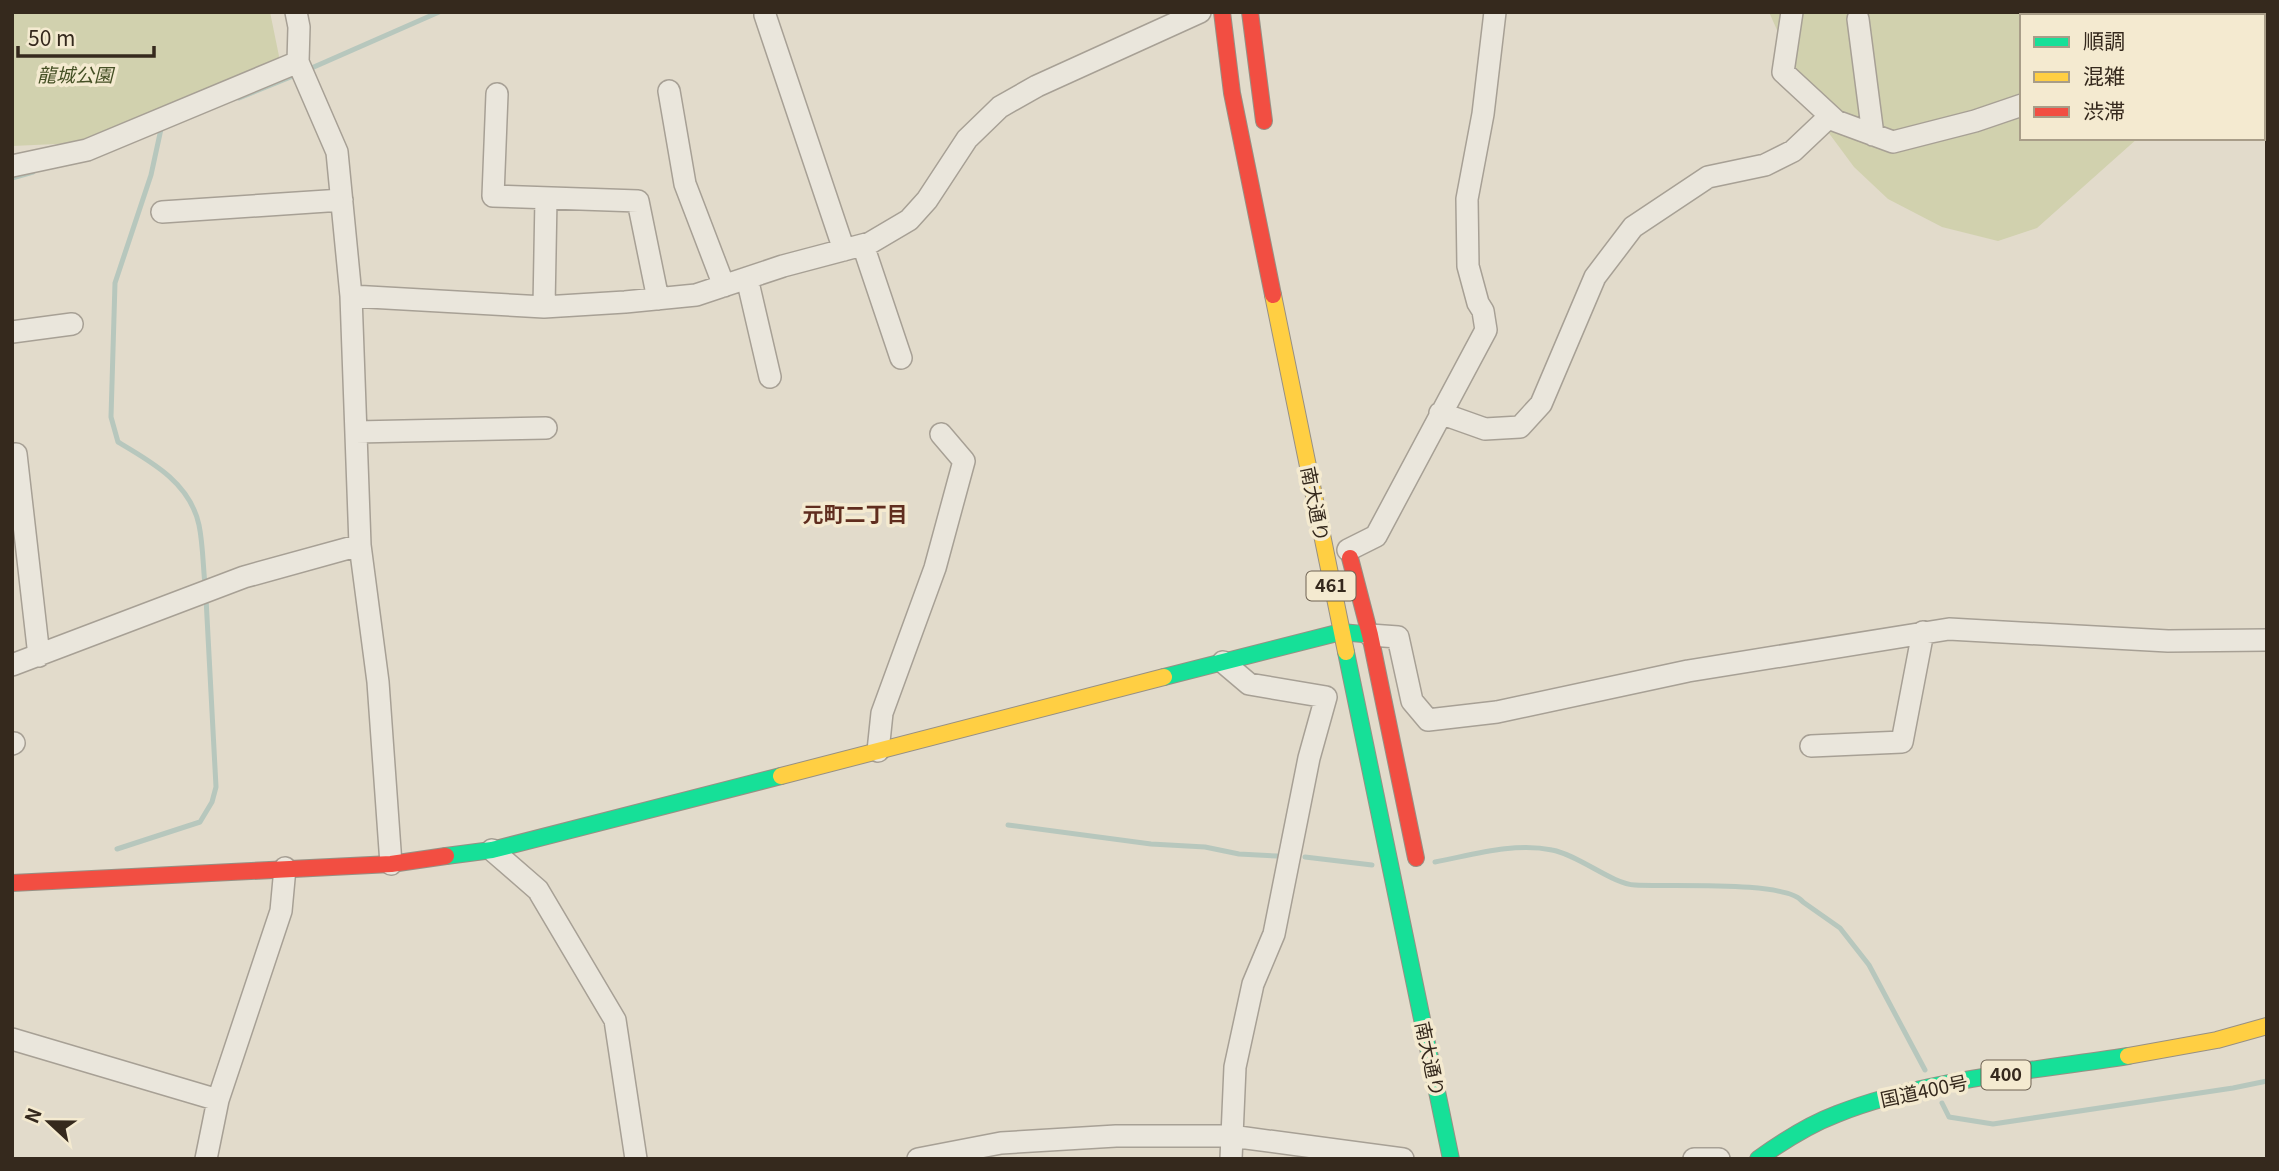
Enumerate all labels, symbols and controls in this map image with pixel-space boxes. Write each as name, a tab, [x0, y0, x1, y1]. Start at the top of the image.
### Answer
scale bar	[18, 14, 154, 58]
legend	[2020, 14, 2265, 140]
text: 50 m	[28, 22, 75, 52]
text: 順調	[2083, 25, 2125, 55]
park label: 龍城公園	[37, 60, 116, 87]
text: 混雑	[2083, 60, 2125, 90]
text: 渋滞	[2083, 95, 2125, 125]
street label: 南大通り	[1296, 464, 1337, 544]
district label: 元町二丁目	[803, 498, 908, 528]
road number: 461	[1306, 572, 1356, 600]
street label: 南大通り	[1410, 1019, 1453, 1099]
road number: 400	[1982, 1060, 2030, 1090]
street label: 国道400号	[1878, 1067, 1970, 1112]
north arrow	[14, 1087, 84, 1157]
text: N	[17, 1103, 47, 1127]

